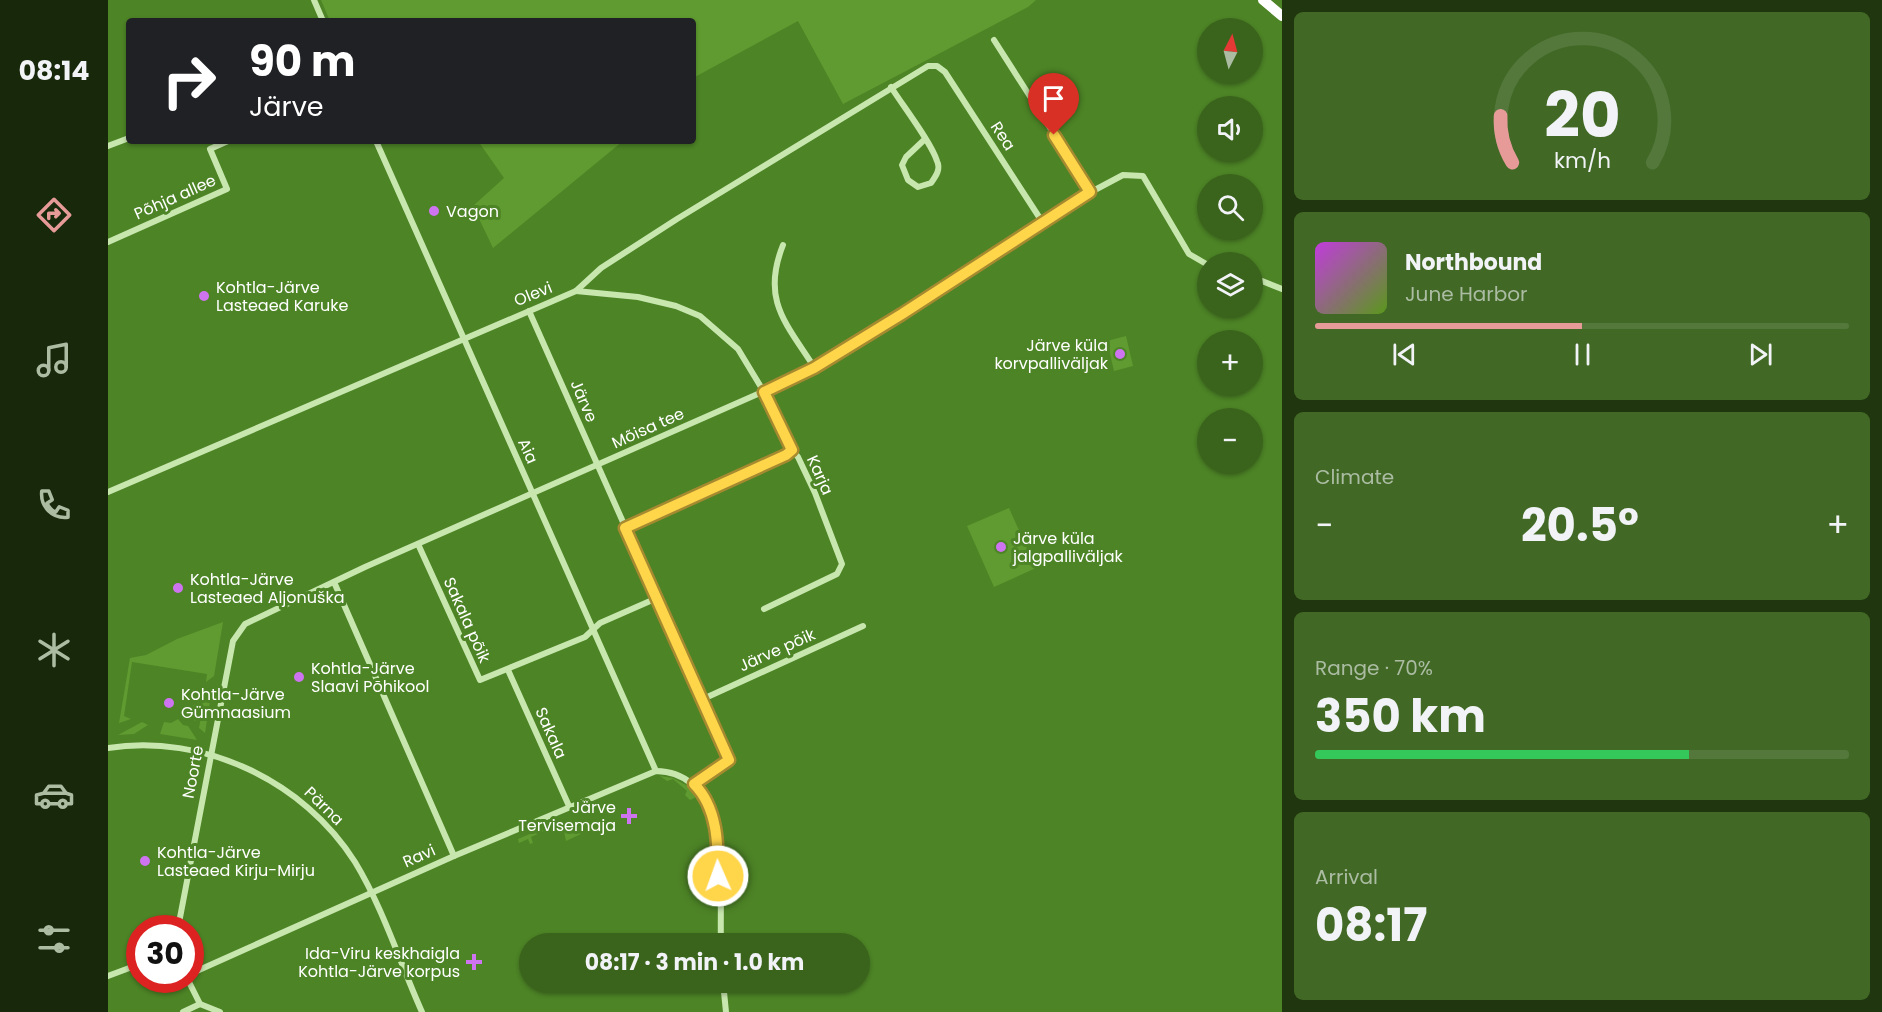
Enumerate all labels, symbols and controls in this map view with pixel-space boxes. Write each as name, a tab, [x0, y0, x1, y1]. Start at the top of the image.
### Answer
north arrow	[1197, 18, 1263, 84]
map controls	[1197, 18, 1263, 474]
text: 90 m	[249, 32, 356, 91]
icon: right	[150, 42, 228, 120]
text: 08:14	[18, 52, 90, 89]
text: 20	[1544, 71, 1620, 159]
pin	[1028, 73, 1079, 135]
icon: arrive	[1037, 82, 1070, 115]
text: Järve	[249, 88, 324, 125]
button: sound	[1197, 96, 1263, 162]
street label: Rea	[985, 117, 1021, 155]
text: km/h	[1553, 145, 1611, 176]
street label: Põhja allee	[130, 169, 220, 225]
button: search	[1197, 174, 1263, 240]
icon: directions	[33, 194, 75, 236]
place label: Vagon	[446, 200, 499, 223]
marker: Vagon	[427, 204, 441, 218]
text: Northbound	[1405, 247, 1542, 278]
button: layers	[1197, 252, 1263, 318]
place label: Kohtla-Järve Lasteaed Karuke	[216, 276, 348, 317]
street label: Olevi	[510, 276, 556, 312]
text: June Harbor	[1405, 280, 1528, 308]
marker: Kohtla-Järve Lasteaed Karuke	[197, 289, 211, 303]
button: +	[1197, 330, 1263, 396]
place label: Järve küla korvpalliväljak	[994, 334, 1109, 375]
icon: previous	[1388, 338, 1421, 371]
icon: pause	[1566, 338, 1599, 371]
icon: next	[1744, 338, 1777, 371]
icon: music	[33, 339, 75, 381]
marker: Järve küla korvpalliväljak	[1113, 347, 1127, 361]
street label: Järve	[565, 376, 603, 426]
street label: Mõisa tee	[608, 402, 688, 454]
button: −	[1197, 408, 1263, 474]
street label: Aia	[512, 435, 544, 467]
street label: Karja	[801, 452, 839, 498]
text: Climate	[1315, 463, 1394, 491]
icon: phone	[33, 484, 75, 526]
text: 20.5°	[1521, 494, 1639, 557]
text: −	[1315, 502, 1333, 549]
text: +	[1826, 502, 1849, 549]
place label: Järve küla jalgpalliväljak	[1012, 527, 1123, 568]
marker: Järve küla jalgpalliväljak	[994, 540, 1008, 554]
place label: Kohtla-Järve Lasteaed Aljonuška	[190, 568, 344, 609]
street label: Sakala põik	[438, 574, 496, 667]
marker: Kohtla-Järve Lasteaed Aljonuška	[171, 581, 185, 595]
street label: Järve põik	[735, 623, 820, 677]
icon: climate	[33, 629, 75, 671]
text: Range · 70%	[1315, 654, 1433, 682]
place label: Kohtla-Järve Slaavi Põhikool	[311, 657, 429, 698]
marker: Kohtla-Järve Slaavi Põhikool	[292, 670, 306, 684]
place label: Kohtla-Järve Gümnaasium	[181, 683, 291, 724]
text: 350 km	[1315, 685, 1486, 748]
marker: Kohtla-Järve Gümnaasium	[162, 696, 176, 710]
street label: Sakala	[530, 704, 572, 762]
street label: Noorte	[177, 744, 209, 800]
icon: car	[33, 774, 75, 816]
street label: Pärna	[299, 781, 349, 831]
place label: Järve Tervisemaja	[518, 796, 616, 837]
marker: Järve Tervisemaja	[620, 807, 638, 825]
street label: Ravi	[399, 839, 439, 873]
place label: Kohtla-Järve Lasteaed Kirju-Mirju	[157, 841, 315, 882]
position arrow	[686, 844, 750, 908]
marker: Kohtla-Järve Lasteaed Kirju-Mirju	[138, 854, 152, 868]
text: Arrival	[1315, 863, 1378, 891]
text: 08:17	[1315, 894, 1427, 957]
speed limit sign: 30	[126, 915, 204, 993]
icon: filters	[33, 918, 75, 960]
place label: Ida-Viru keskhaigla Kohtla-Järve korpus	[298, 942, 460, 983]
text: 08:17 · 3 min · 1.0 km	[585, 947, 804, 978]
marker: Ida-Viru keskhaigla Kohtla-Järve korpus	[465, 953, 483, 971]

